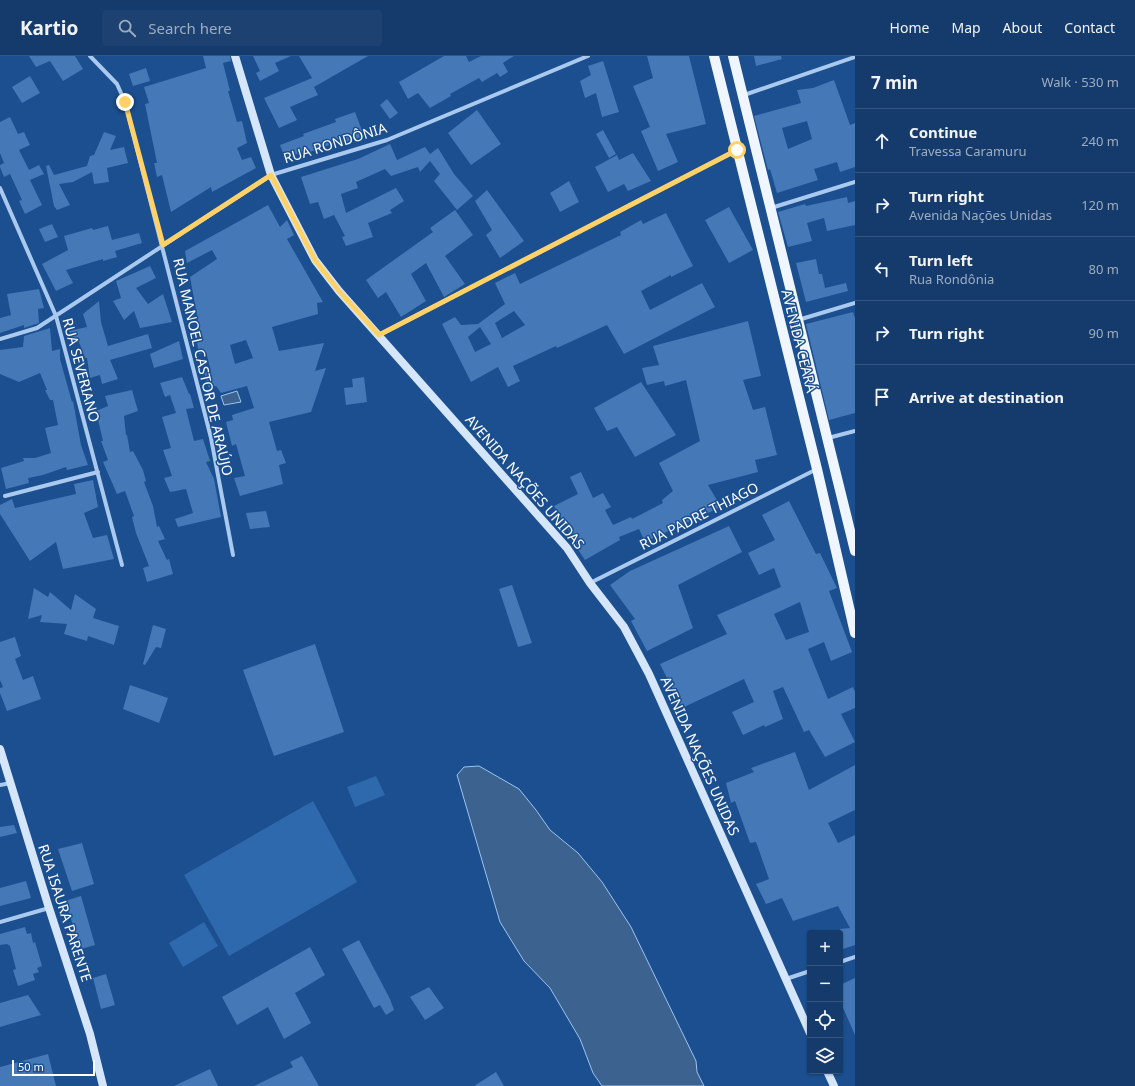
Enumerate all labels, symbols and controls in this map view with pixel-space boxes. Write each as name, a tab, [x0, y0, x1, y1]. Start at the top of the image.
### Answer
search box	[102, 10, 382, 46]
text: Kartio	[20, 15, 78, 41]
icon: search	[116, 17, 138, 39]
text: Search here	[148, 18, 232, 38]
text: Home	[890, 18, 929, 37]
text: Map	[951, 18, 981, 37]
text: About	[1003, 18, 1042, 37]
text: Contact	[1064, 18, 1115, 37]
text: 7 min	[871, 71, 918, 94]
text: Walk · 530 m	[1041, 73, 1119, 91]
route end	[116, 93, 134, 111]
street label: RUA RONDÔNIA	[281, 118, 389, 167]
text: Continue	[909, 122, 977, 142]
icon: ahead	[871, 130, 893, 152]
text: 240 m	[1081, 132, 1119, 150]
route start	[728, 141, 746, 159]
text: Travessa Caramuru	[909, 142, 1027, 160]
text: Turn right	[909, 186, 984, 206]
icon: right	[871, 194, 893, 216]
text: 120 m	[1081, 196, 1119, 214]
text: Avenida Nações Unidas	[909, 206, 1052, 224]
text: Turn left	[909, 250, 973, 270]
street label: RUA MANOEL CASTOR DE ARAÚJO	[169, 256, 238, 478]
icon: left	[871, 258, 893, 280]
text: 80 m	[1089, 260, 1119, 278]
text: Rua Rondônia	[909, 270, 994, 288]
street label: AVENIDA CEARÁ	[777, 287, 822, 395]
street label: RUA SEVERIANO	[58, 316, 105, 424]
icon: right	[871, 322, 893, 344]
text: Turn right	[909, 323, 984, 343]
text: 90 m	[1089, 324, 1119, 342]
icon: arrive	[871, 386, 893, 408]
text: Arrive at destination	[909, 387, 1064, 407]
street label: AVENIDA NAÇÕES UNIDAS	[462, 410, 589, 553]
street label: RUA PADRE THIAGO	[636, 477, 762, 554]
street label: AVENIDA NAÇÕES UNIDAS	[657, 673, 744, 839]
street label: RUA ISAURA PARENTE	[34, 842, 97, 984]
map controls	[807, 930, 843, 1074]
button: +	[807, 930, 843, 966]
button: −	[807, 966, 843, 1002]
button: locate	[807, 1002, 843, 1038]
button: layers	[807, 1038, 843, 1074]
scale bar	[12, 1058, 95, 1077]
text: 50 m	[18, 1059, 44, 1074]

